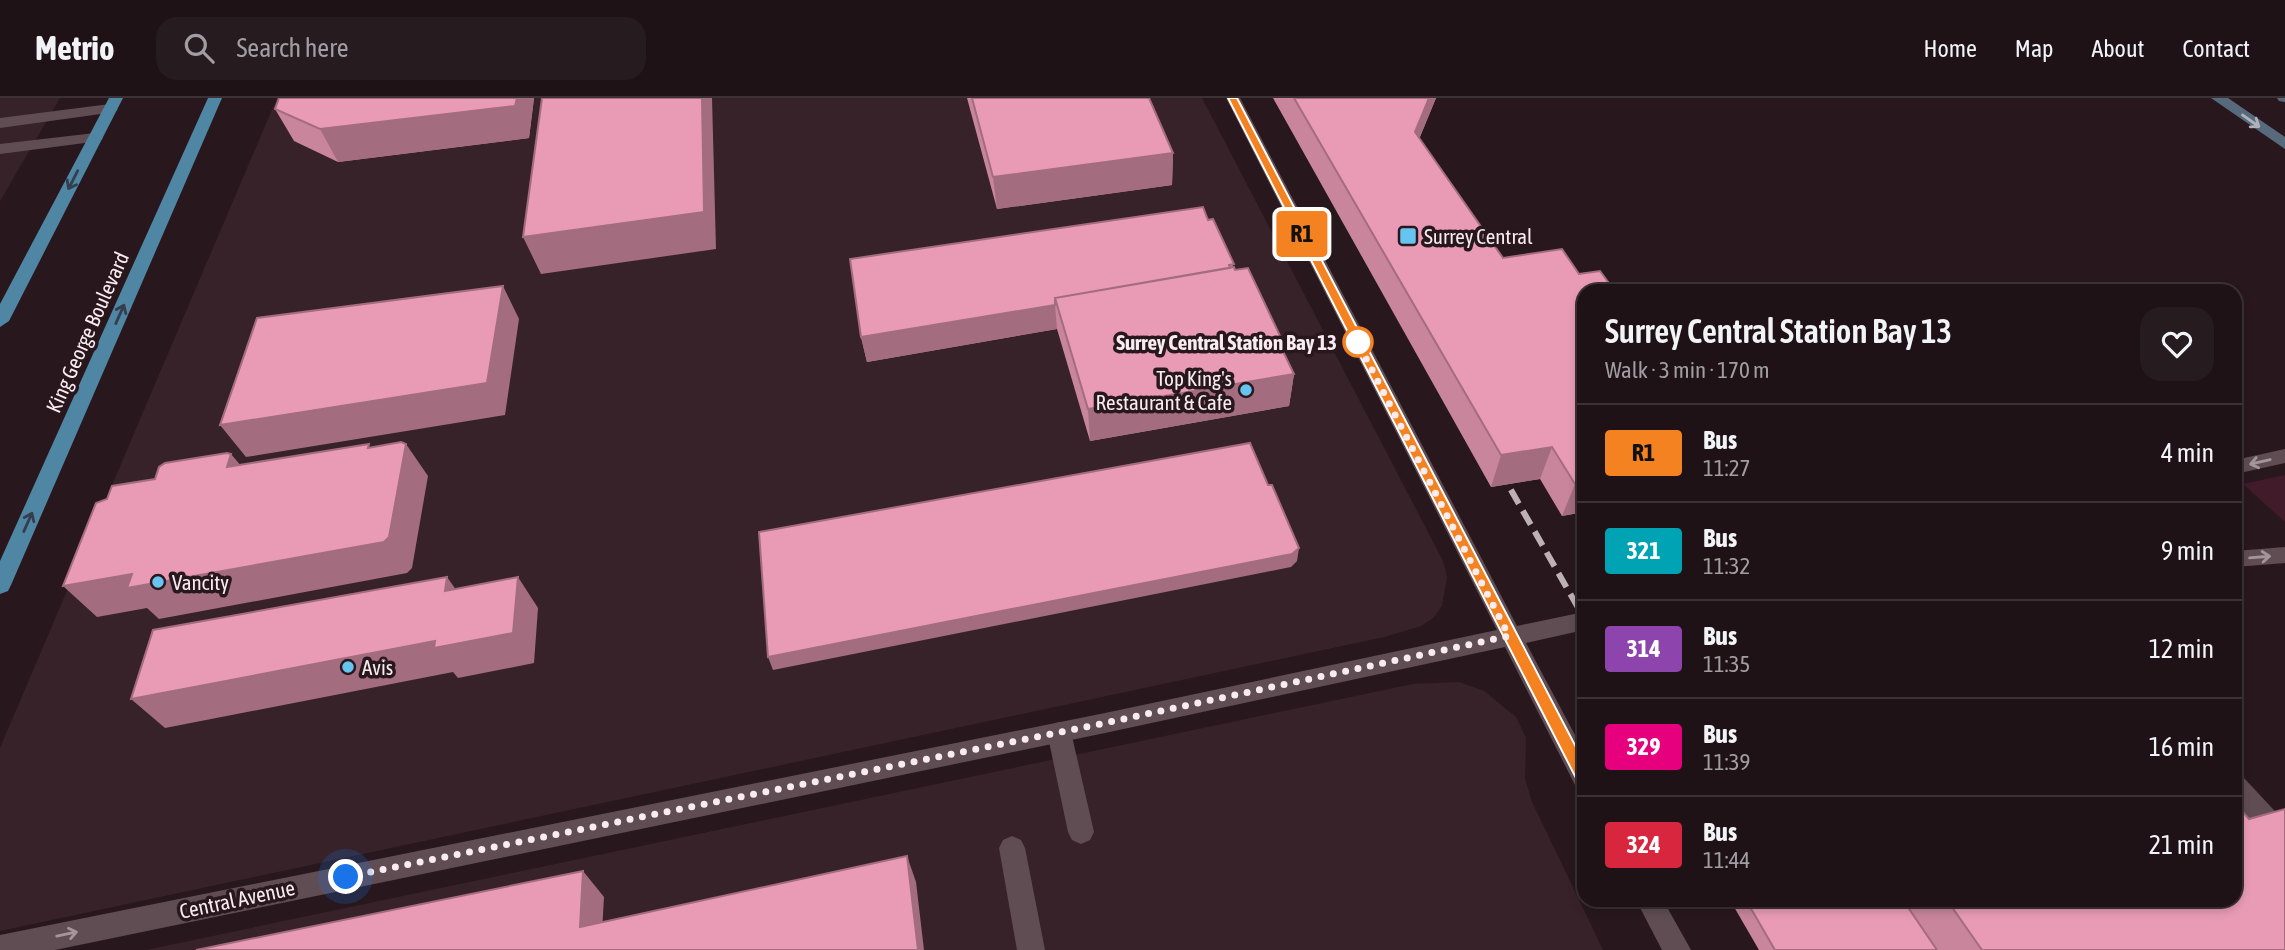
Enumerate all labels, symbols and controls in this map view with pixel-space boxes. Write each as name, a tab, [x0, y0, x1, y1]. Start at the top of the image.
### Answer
search box	[156, 17, 646, 80]
text: Metrio	[35, 29, 114, 67]
icon: search	[180, 29, 218, 67]
text: Search here	[236, 33, 349, 63]
text: Home	[1923, 35, 1977, 62]
text: Map	[2015, 35, 2053, 62]
text: About	[2091, 35, 2144, 62]
text: Contact	[2182, 35, 2250, 62]
one-way arrow	[2241, 114, 2260, 128]
one-way arrow	[66, 169, 79, 190]
line badge: R1	[1270, 211, 1334, 257]
text: R1	[1290, 220, 1314, 247]
place label: Surrey Central	[1424, 224, 1533, 248]
marker: Surrey Central	[1398, 226, 1418, 246]
street label: King George Boulevard	[41, 248, 133, 416]
one-way arrow	[114, 304, 127, 326]
button: heart	[2140, 307, 2214, 381]
text: Surrey Central Station Bay 13	[1605, 312, 1952, 350]
marker: Surrey Central Station Bay 13	[1343, 327, 1373, 357]
place label: Surrey Central Station Bay 13	[1116, 330, 1337, 354]
text: Walk · 3 min · 170 m	[1605, 357, 1769, 383]
place label: Top King's Restaurant & Cafe	[1096, 366, 1232, 414]
marker: Top King's Restaurant & Cafe	[1238, 382, 1254, 398]
text: Bus	[1703, 425, 1737, 455]
text: 4 min	[2161, 438, 2214, 468]
text: R1	[1632, 439, 1655, 466]
text: 11:27	[1703, 455, 1750, 481]
one-way arrow	[2249, 455, 2272, 469]
one-way arrow	[22, 512, 35, 534]
text: Bus	[1703, 523, 1737, 553]
text: 9 min	[2161, 536, 2214, 566]
text: 321	[1627, 537, 1660, 564]
one-way arrow	[2248, 550, 2271, 563]
text: 11:32	[1703, 553, 1750, 579]
place label: Vancity	[172, 570, 229, 594]
marker: Vancity	[150, 574, 166, 590]
text: Bus	[1703, 621, 1737, 651]
text: 12 min	[2149, 634, 2214, 664]
text: 314	[1627, 635, 1660, 662]
text: 11:35	[1703, 651, 1750, 677]
place label: Avis	[362, 655, 393, 679]
marker: Avis	[340, 659, 356, 675]
text: Bus	[1703, 719, 1737, 749]
text: 16 min	[2149, 732, 2214, 762]
text: 329	[1627, 733, 1660, 760]
text: 11:39	[1703, 749, 1750, 775]
text: Bus	[1703, 817, 1737, 847]
text: 21 min	[2149, 830, 2214, 860]
text: 324	[1627, 831, 1660, 858]
text: 11:44	[1703, 847, 1750, 873]
your location	[328, 859, 363, 894]
street label: Central Avenue	[177, 875, 297, 923]
one-way arrow	[55, 927, 78, 941]

